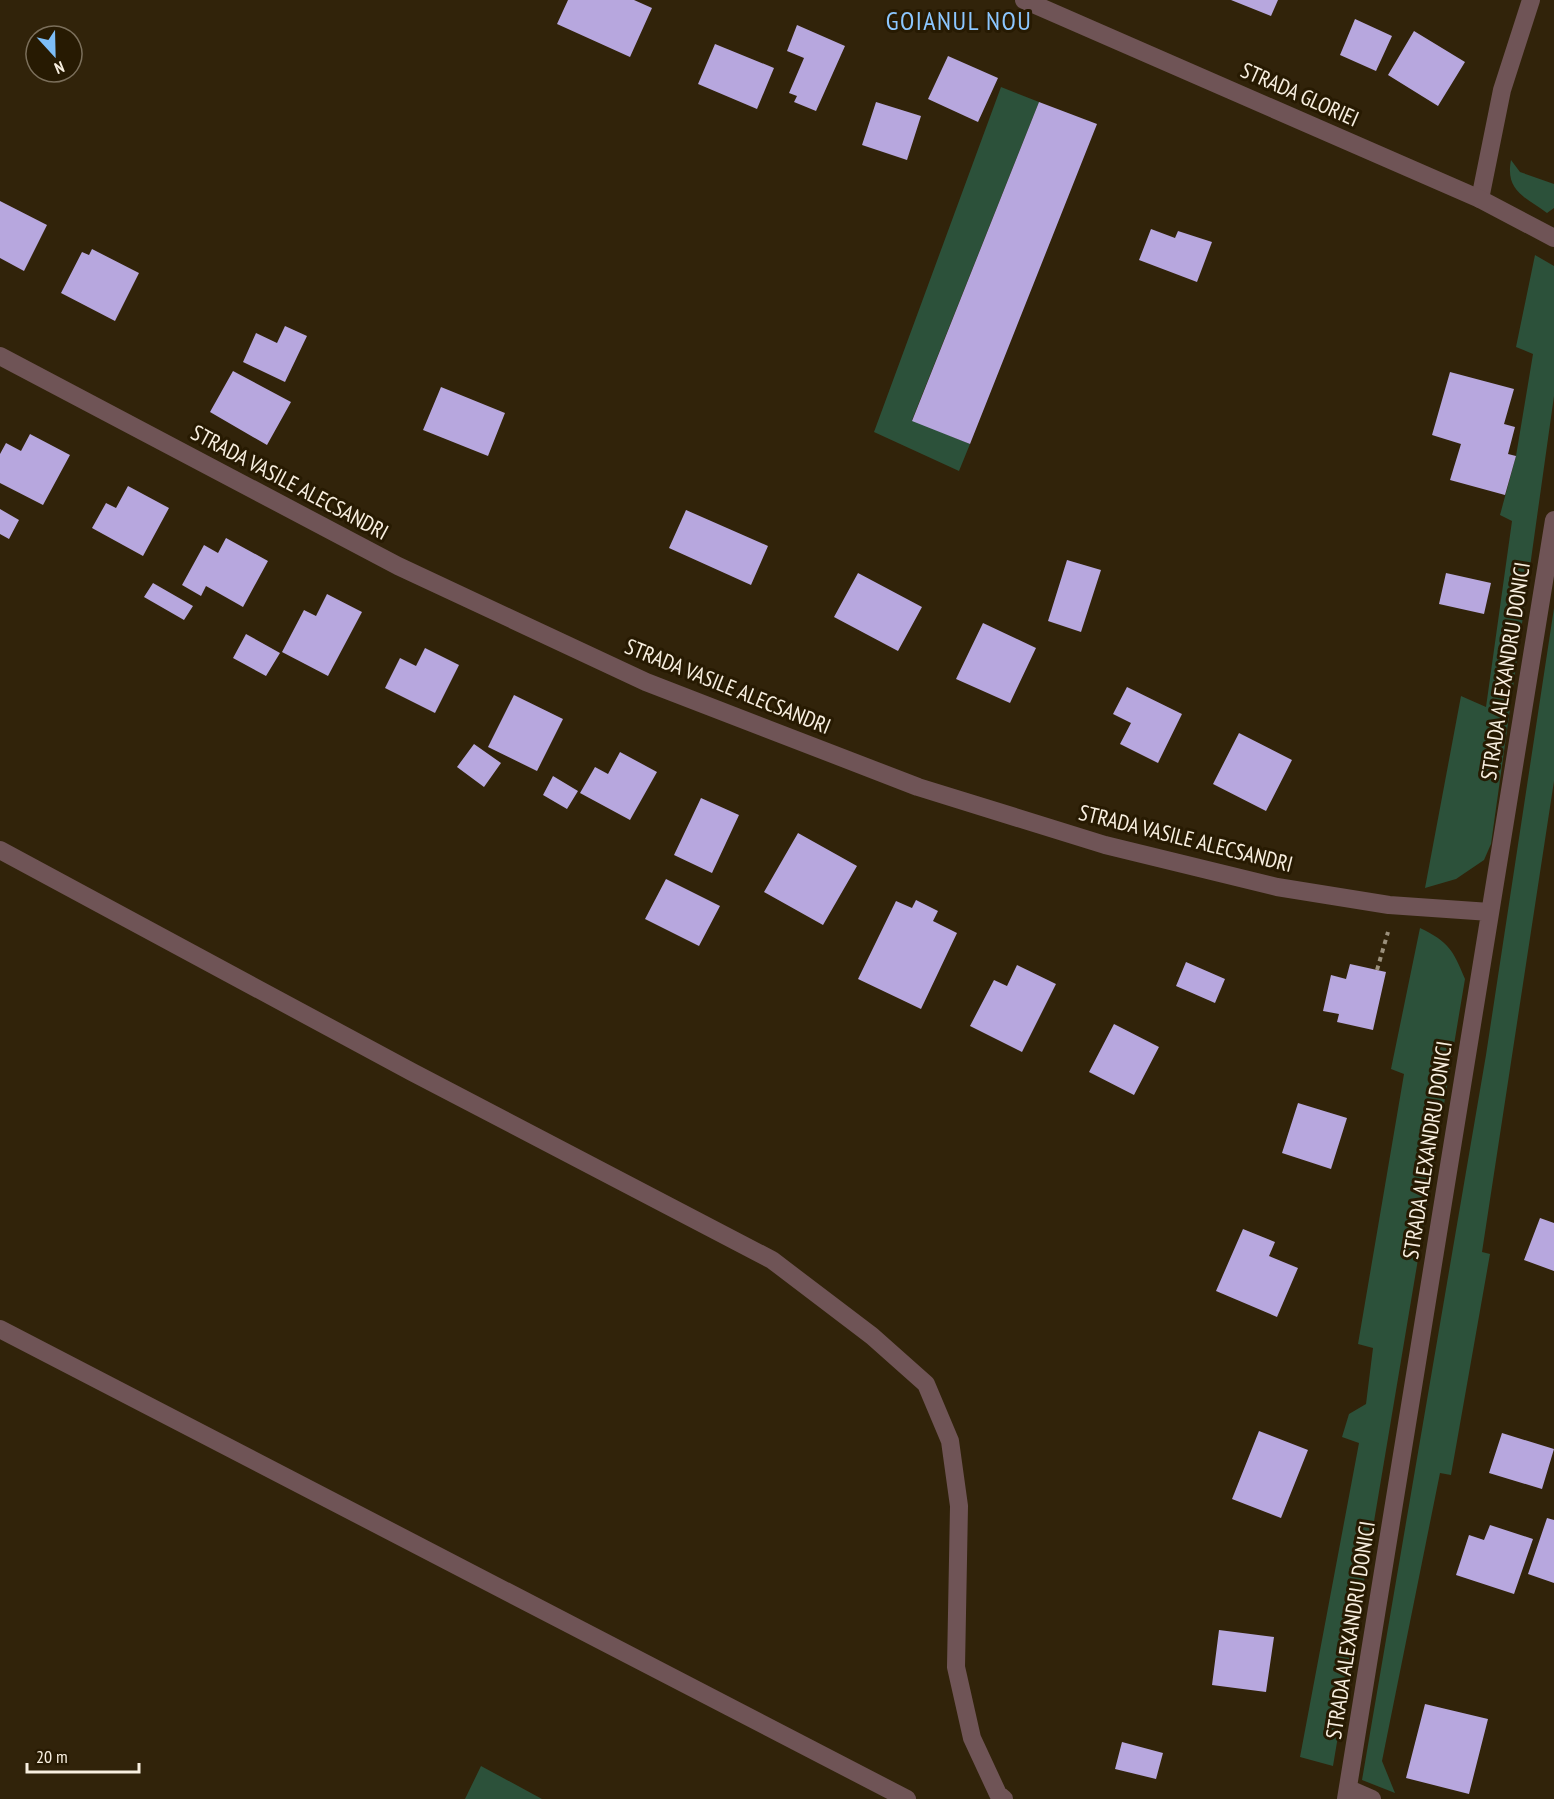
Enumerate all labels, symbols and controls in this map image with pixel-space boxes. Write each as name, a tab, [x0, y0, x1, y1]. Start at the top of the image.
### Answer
district label: GOIANUL NOU	[886, 4, 1032, 37]
north arrow	[24, 24, 84, 84]
street label: STRADA GLORIEI	[1237, 56, 1363, 132]
text: N	[52, 57, 67, 79]
street label: STRADA VASILE ALECSANDRI	[187, 418, 393, 546]
street label: STRADA ALEXANDRU DONICI	[1474, 560, 1536, 782]
street label: STRADA VASILE ALECSANDRI	[621, 632, 835, 740]
street label: STRADA VASILE ALECSANDRI	[1076, 798, 1296, 878]
street label: STRADA ALEXANDRU DONICI	[1396, 1039, 1458, 1261]
street label: STRADA ALEXANDRU DONICI	[1319, 1519, 1381, 1741]
scale bar	[27, 1736, 140, 1774]
text: 20 m	[36, 1745, 68, 1768]

